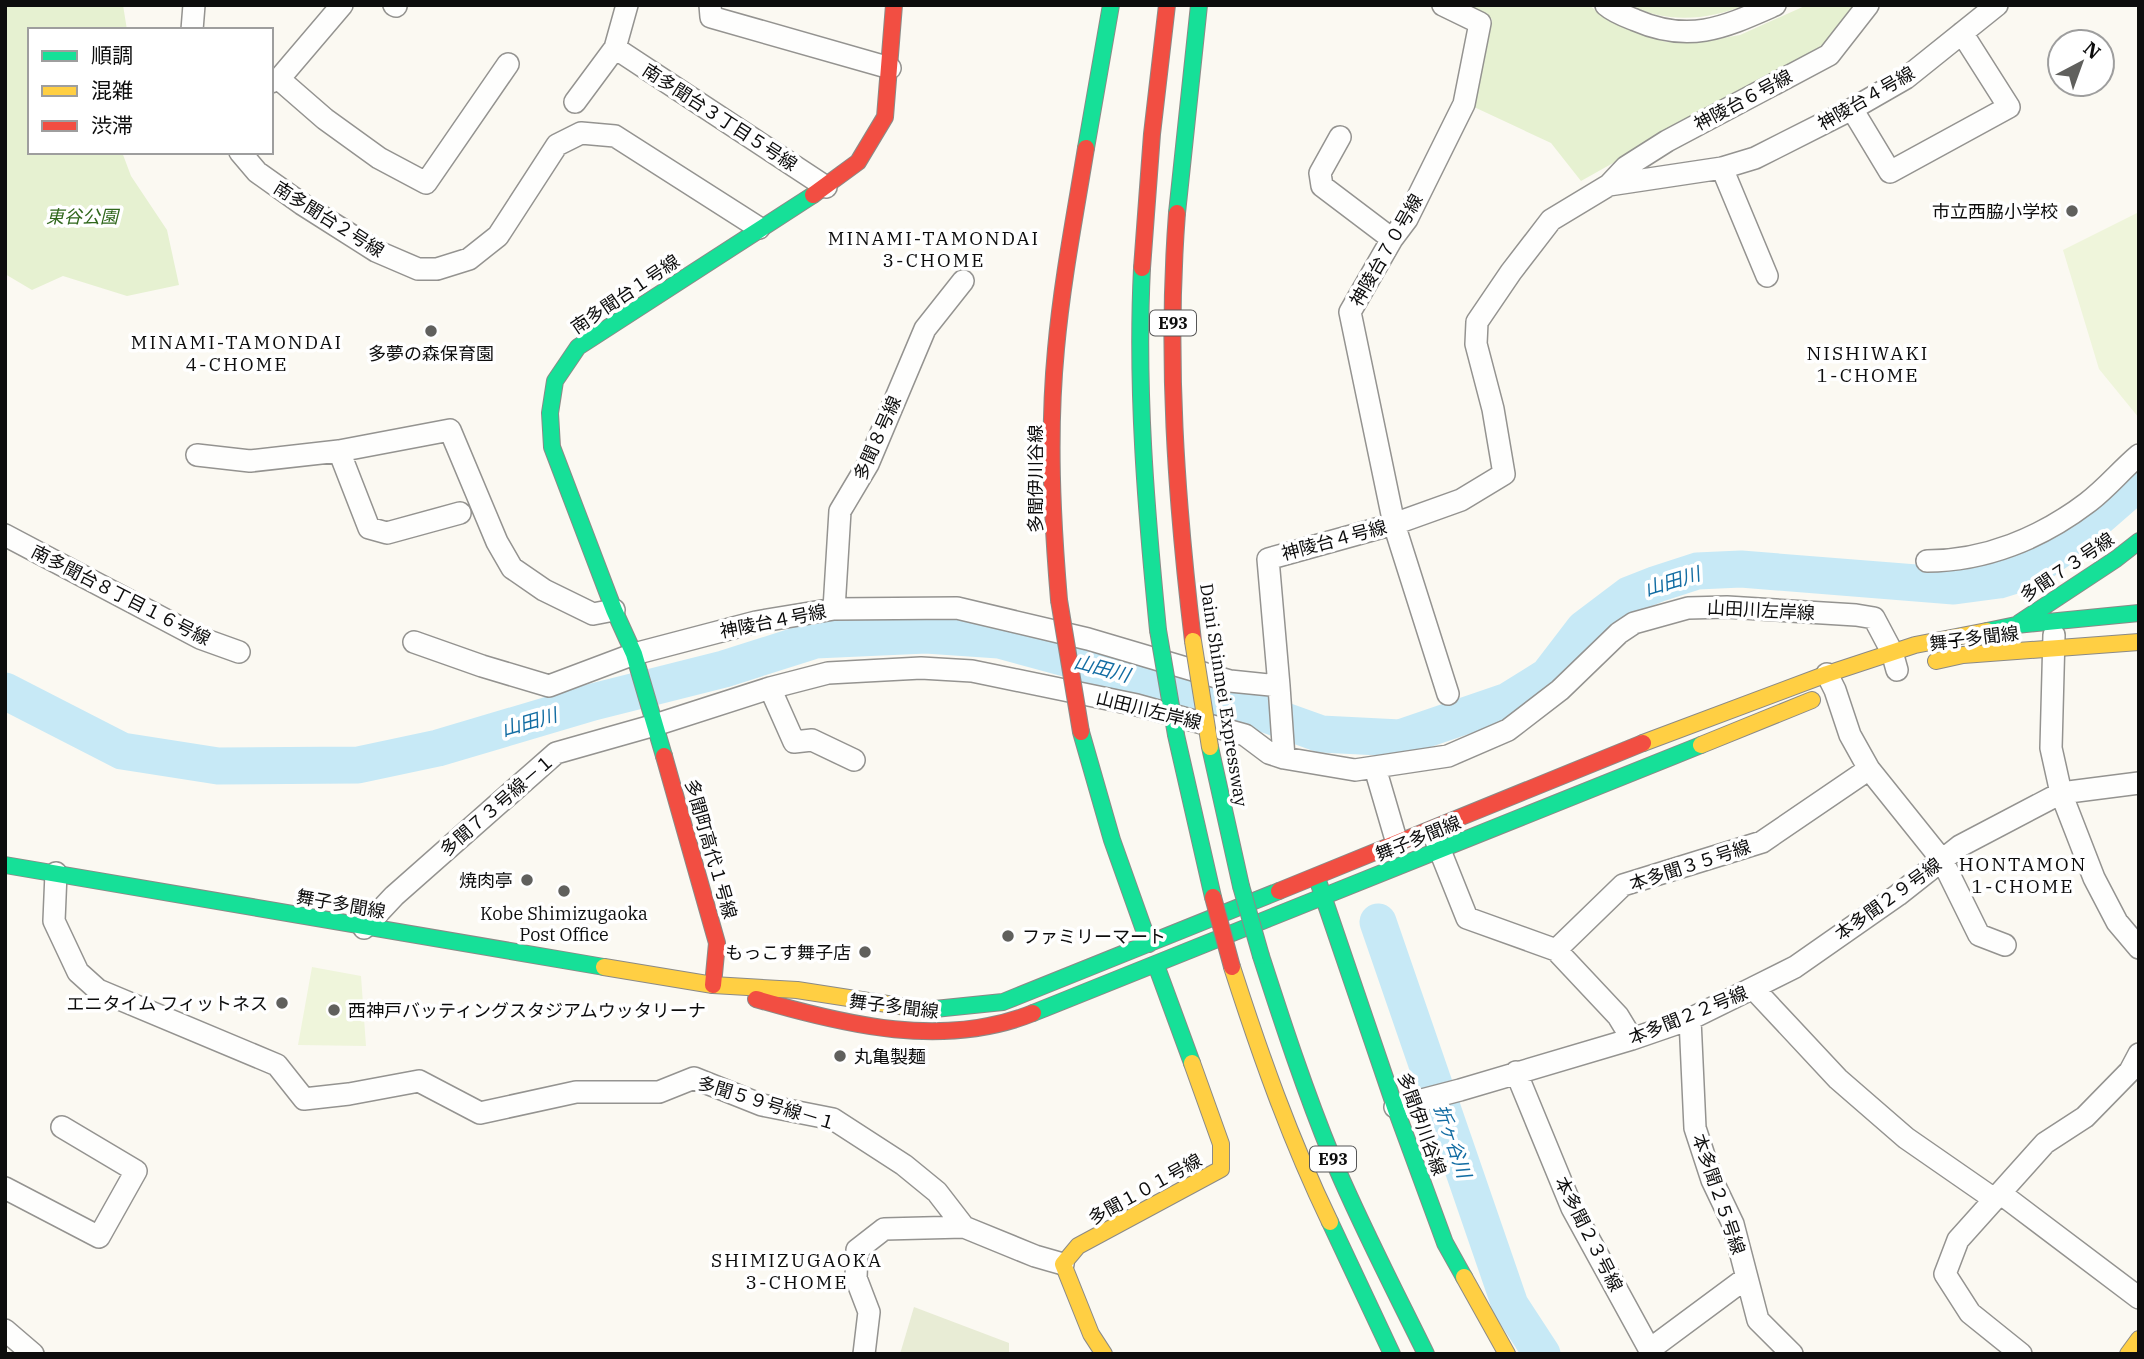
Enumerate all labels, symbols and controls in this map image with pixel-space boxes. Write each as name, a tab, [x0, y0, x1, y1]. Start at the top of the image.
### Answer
legend	[28, 28, 273, 154]
north arrow	[2046, 28, 2116, 98]
text: N	[2079, 36, 2106, 64]
text: 順調	[91, 41, 133, 69]
street label: 南多聞台３丁目５号線	[638, 58, 802, 176]
street label: 神陵台４号線	[1813, 61, 1919, 135]
street label: 神陵台６号線	[1690, 64, 1796, 136]
text: 混雑	[91, 76, 133, 104]
text: 渋滞	[91, 111, 133, 139]
street label: 南多聞台２号線	[269, 176, 389, 262]
street label: 神陵台７０号線	[1345, 190, 1427, 310]
place label: 市立西脇小学校	[1932, 200, 2058, 223]
marker: 市立西脇小学校	[2064, 203, 2080, 219]
park label: 東谷公園	[46, 205, 121, 228]
district label: MINAMI-TAMONDAI 3-CHOME	[828, 226, 1040, 272]
street label: 南多聞台１号線	[566, 249, 684, 339]
road number: E93	[1150, 310, 1196, 336]
marker: 多夢の森保育園	[423, 323, 439, 339]
district label: MINAMI-TAMONDAI 4-CHOME	[131, 330, 343, 376]
district label: NISHIWAKI 1-CHOME	[1807, 341, 1929, 387]
place label: 多夢の森保育園	[368, 342, 494, 365]
street label: 多聞８号線	[848, 392, 906, 484]
street label: 多聞伊川谷線	[1024, 425, 1047, 533]
street label: 神陵台４号線	[1279, 515, 1389, 565]
street label: 多聞７３号線	[2016, 527, 2118, 607]
street label: 南多聞台８丁目１６号線	[28, 540, 214, 650]
water label: 山田川	[1641, 561, 1705, 601]
street label: Daini Shinmei Expressway	[1195, 582, 1253, 809]
street label: 山田川左岸線	[1706, 596, 1816, 624]
street label: 神陵台４号線	[718, 599, 828, 643]
street label: 舞子多聞線	[1928, 621, 2020, 655]
water label: 山田川	[1071, 649, 1135, 687]
street label: 山田川左岸線	[1094, 686, 1204, 734]
water label: 山田川	[498, 702, 562, 741]
street label: 多聞７３号線－１	[435, 749, 559, 861]
street label: 多聞町高代１号線	[680, 777, 742, 921]
street label: 舞子多聞線	[1372, 810, 1464, 866]
street label: 本多聞３５号線	[1627, 835, 1753, 895]
district label: HONTAMON 1-CHOME	[1959, 852, 2087, 898]
street label: 本多聞２９号線	[1830, 853, 1946, 945]
place label: 焼肉亭	[459, 869, 513, 892]
marker: 焼肉亭	[519, 872, 535, 888]
marker: Kobe Shimizugaoka Post Office	[556, 883, 572, 899]
street label: 舞子多聞線	[295, 885, 387, 923]
place label: Kobe Shimizugaoka Post Office	[480, 902, 648, 946]
place label: ファミリーマート	[1022, 925, 1166, 948]
marker: ファミリーマート	[1000, 928, 1016, 944]
place label: もっこす舞子店	[725, 941, 851, 964]
marker: もっこす舞子店	[857, 944, 873, 960]
street label: 本多聞２２号線	[1625, 981, 1751, 1049]
street label: 舞子多聞線	[848, 989, 940, 1023]
place label: エニタイム フィットネス	[67, 992, 268, 1015]
marker: エニタイム フィットネス	[274, 995, 290, 1011]
place label: 西神戸バッティングスタジアムウッタリーナ	[348, 999, 706, 1022]
marker: 西神戸バッティングスタジアムウッタリーナ	[326, 1002, 342, 1018]
place label: 丸亀製麺	[854, 1045, 926, 1068]
marker: 丸亀製麺	[832, 1048, 848, 1064]
street label: 多聞伊川谷線	[1393, 1069, 1451, 1179]
street label: 多聞５９号線－１	[695, 1071, 839, 1135]
water label: 折ヶ谷川	[1429, 1101, 1477, 1183]
street label: 本多聞２５号線	[1688, 1131, 1750, 1257]
road number: E93	[1310, 1147, 1356, 1172]
street label: 多聞１０１号線	[1084, 1148, 1206, 1230]
street label: 本多聞２３号線	[1550, 1173, 1628, 1295]
district label: SHIMIZUGAOKA 3-CHOME	[711, 1248, 883, 1294]

